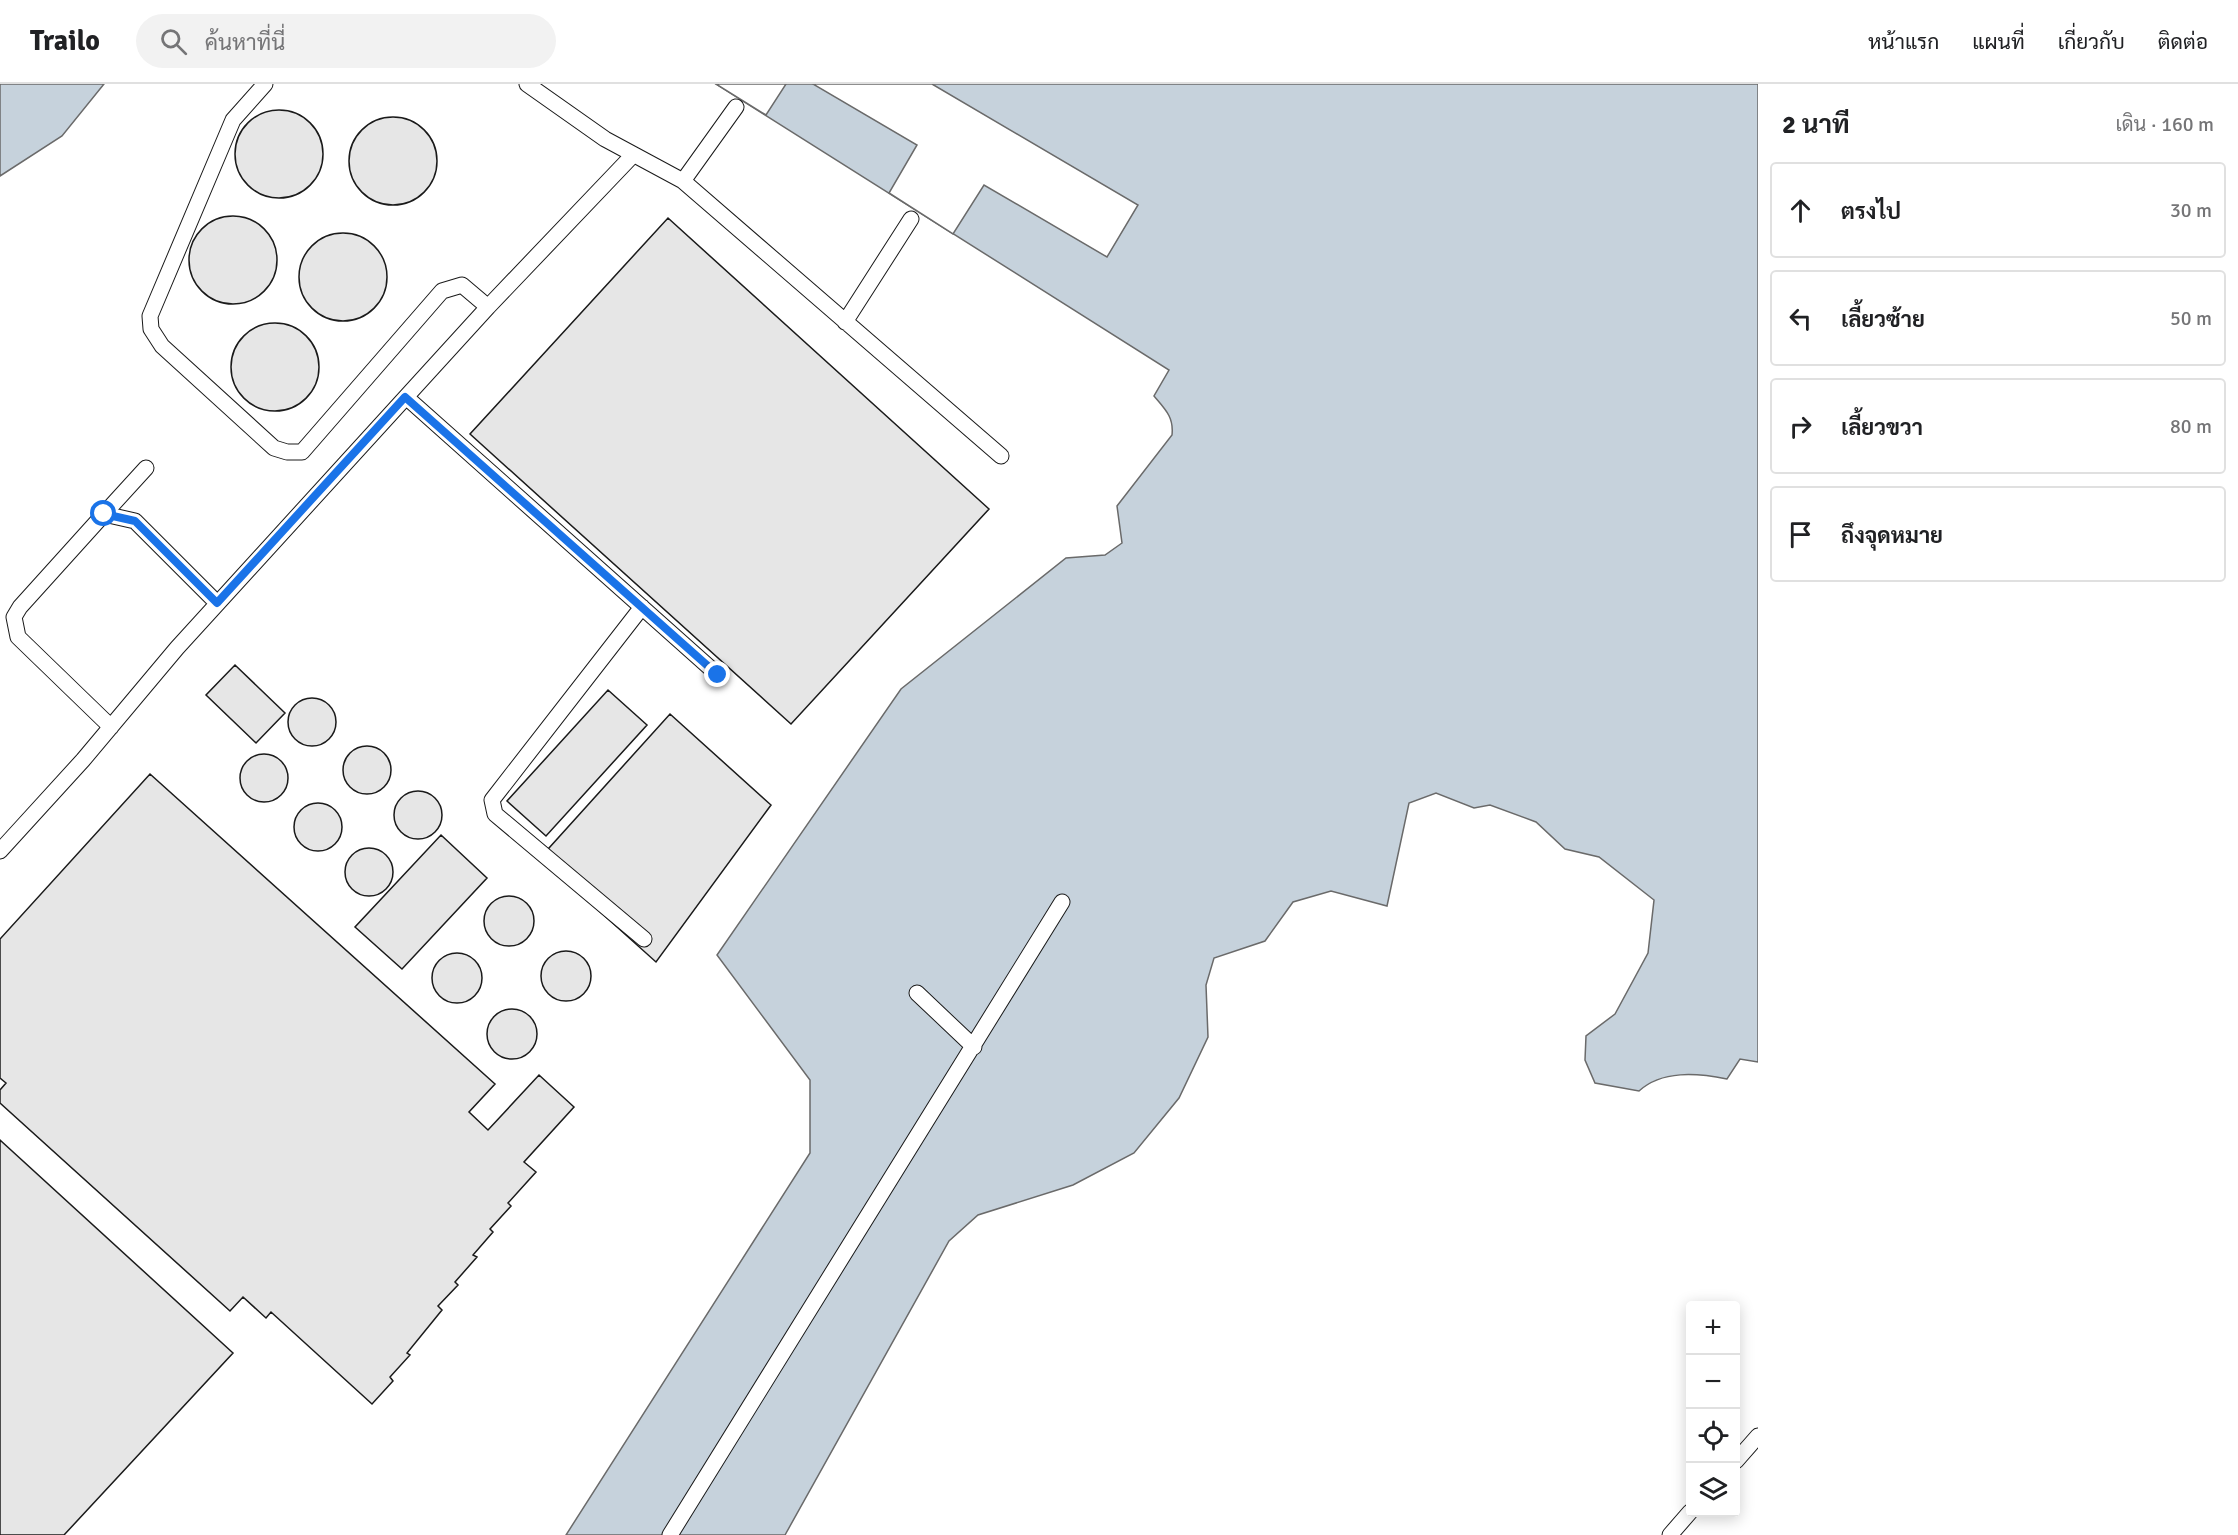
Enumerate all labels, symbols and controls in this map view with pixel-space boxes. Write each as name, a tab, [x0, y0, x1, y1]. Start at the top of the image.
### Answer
search box	[136, 14, 556, 68]
text: Trailo	[30, 24, 100, 58]
icon: search	[157, 25, 190, 58]
text: ค้นหาที่นี่	[205, 29, 285, 56]
text: หน้าแรก	[1868, 29, 1939, 55]
text: แผนที่	[1972, 29, 2025, 55]
text: เกี่ยวกับ	[2058, 29, 2125, 55]
text: ติดต่อ	[2158, 29, 2208, 55]
text: 2 นาที	[1782, 109, 1850, 141]
text: เดิน · 160 m	[2116, 112, 2214, 137]
icon: ahead	[1784, 194, 1817, 227]
text: ตรงไป	[1841, 198, 1901, 225]
text: 30 m	[2170, 198, 2212, 223]
icon: left	[1784, 302, 1817, 335]
text: เลี้ยวซ้าย	[1841, 306, 1925, 333]
text: 50 m	[2170, 306, 2212, 331]
icon: right	[1784, 410, 1817, 443]
text: เลี้ยวขวา	[1841, 414, 1923, 441]
text: 80 m	[2170, 414, 2212, 439]
route start	[90, 500, 116, 526]
icon: arrive	[1784, 518, 1817, 551]
text: ถึงจุดหมาย	[1841, 522, 1943, 549]
route end	[704, 661, 730, 687]
map controls	[1686, 1301, 1740, 1517]
button: +	[1686, 1301, 1740, 1355]
button: −	[1686, 1355, 1740, 1409]
button: locate	[1686, 1409, 1740, 1463]
button: layers	[1686, 1463, 1740, 1517]

